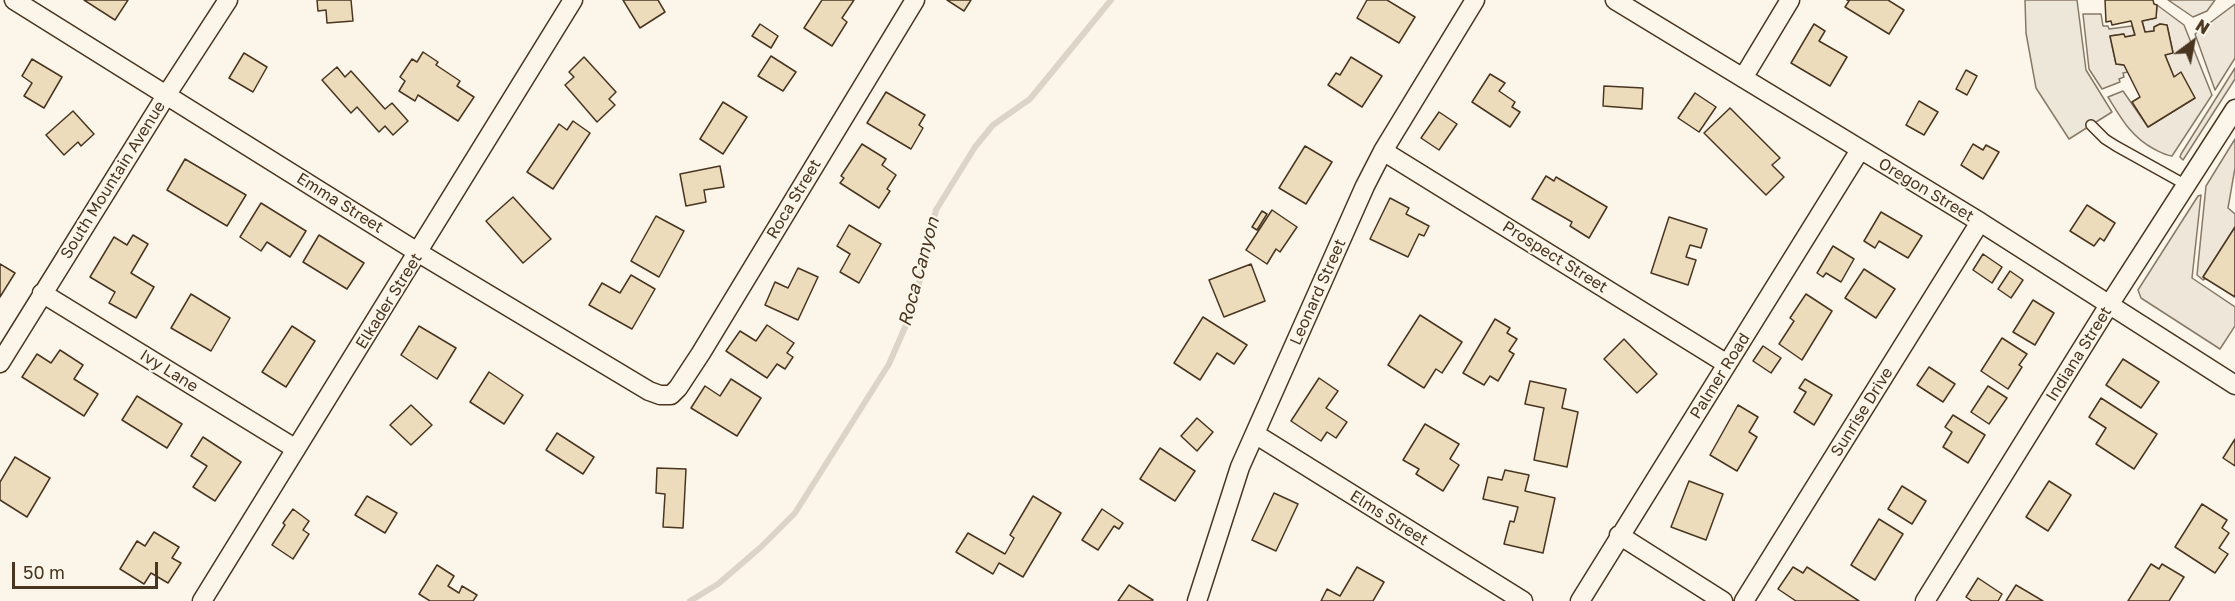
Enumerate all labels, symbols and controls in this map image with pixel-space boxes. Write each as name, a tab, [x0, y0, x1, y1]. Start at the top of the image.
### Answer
north arrow	[2163, 12, 2223, 72]
text: N	[2192, 15, 2213, 38]
street label: South Mountain Avenue	[56, 98, 170, 262]
street label: Oregon Street	[1875, 154, 1977, 226]
street label: Roca Street	[763, 156, 825, 242]
street label: Emma Street	[293, 169, 387, 237]
water label: Roca Canyon	[894, 215, 944, 329]
street label: Prospect Street	[1499, 217, 1611, 297]
street label: Leonard Street	[1286, 236, 1350, 348]
street label: Elkader Street	[352, 249, 426, 353]
street label: Indiana Street	[2042, 303, 2116, 405]
street label: Palmer Road	[1686, 330, 1754, 422]
street label: Ivy Lane	[136, 346, 202, 396]
street label: Sunrise Drive	[1827, 364, 1897, 460]
street label: Elms Street	[1346, 486, 1432, 550]
scale bar	[15, 550, 160, 588]
text: 50 m	[23, 561, 65, 583]

